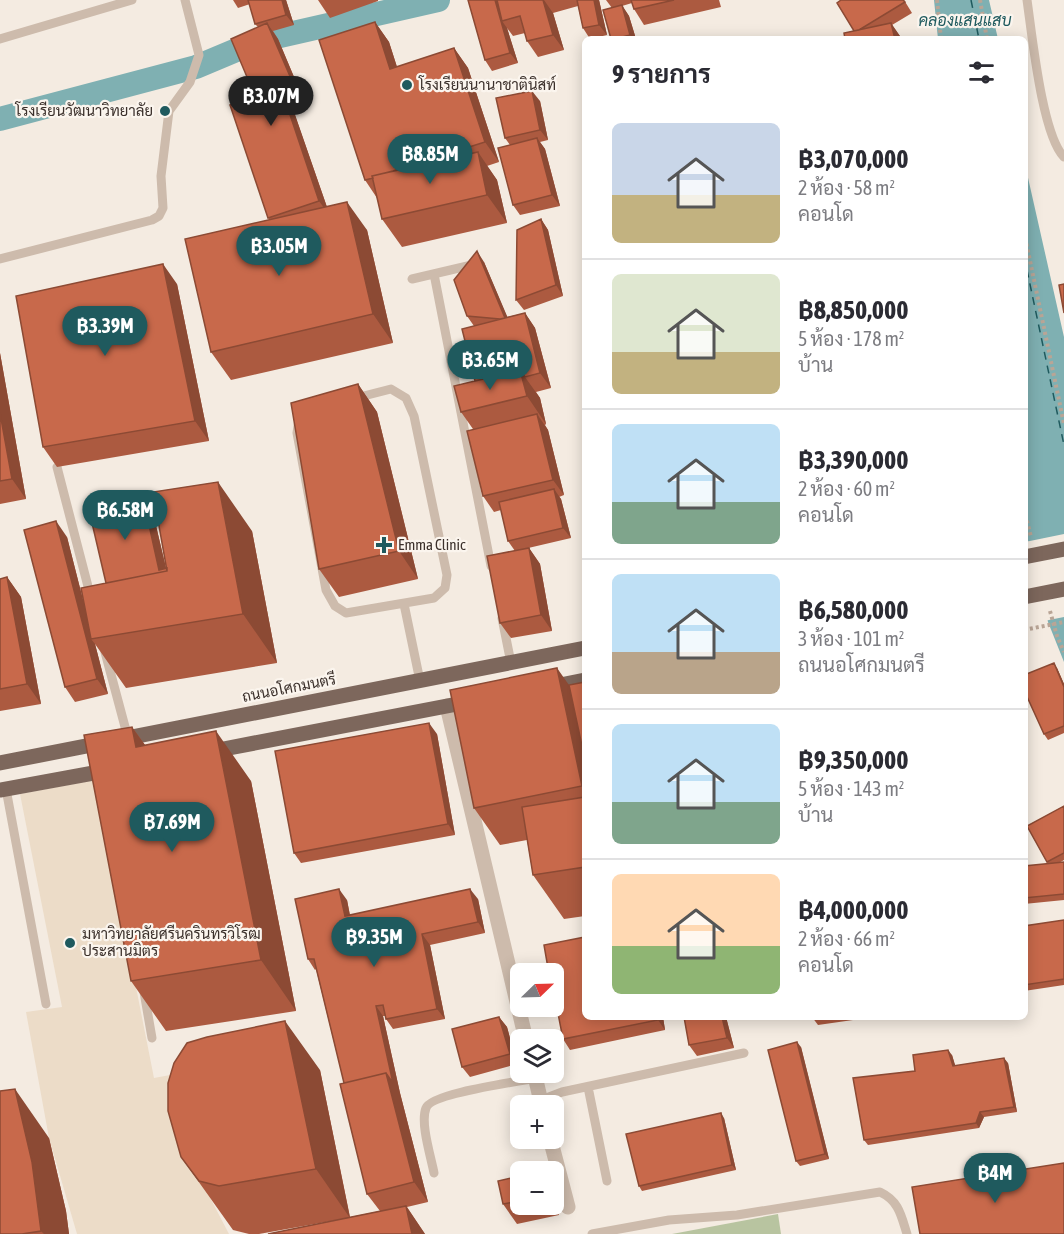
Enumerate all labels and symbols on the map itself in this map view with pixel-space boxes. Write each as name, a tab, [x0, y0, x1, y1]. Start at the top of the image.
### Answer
water label: คลองแสนแสบ	[918, 11, 1012, 29]
place label: โรงเรียนนานาชาตินิสท์	[418, 75, 556, 93]
pin: ฿3.07M	[222, 76, 320, 127]
marker: โรงเรียนนานาชาตินิสท์	[400, 78, 414, 92]
place label: โรงเรียนวัฒนาวิทยาลัย	[15, 101, 153, 119]
marker: โรงเรียนวัฒนาวิทยาลัย	[158, 104, 172, 118]
pin: ฿8.85M	[381, 134, 479, 185]
pin: ฿3.05M	[230, 226, 328, 277]
pin: ฿3.39M	[56, 306, 154, 357]
pin: ฿3.65M	[441, 340, 539, 391]
pin: ฿6.58M	[76, 490, 174, 541]
marker: Emma Clinic	[375, 536, 393, 554]
place label: Emma Clinic	[398, 536, 466, 553]
street label: ถนนอโศกมนตรี	[240, 669, 337, 705]
pin: ฿7.69M	[123, 802, 221, 853]
pin: ฿9.35M	[325, 917, 423, 968]
place label: มหาวิทยาลัยศรีนครินทรวิโรฒ ประสานมิตร	[82, 924, 261, 959]
marker: มหาวิทยาลัยศรีนครินทรวิโรฒ ประสานมิตร	[63, 936, 77, 950]
north arrow	[510, 963, 564, 1017]
pin: ฿4M	[966, 1153, 1024, 1204]

